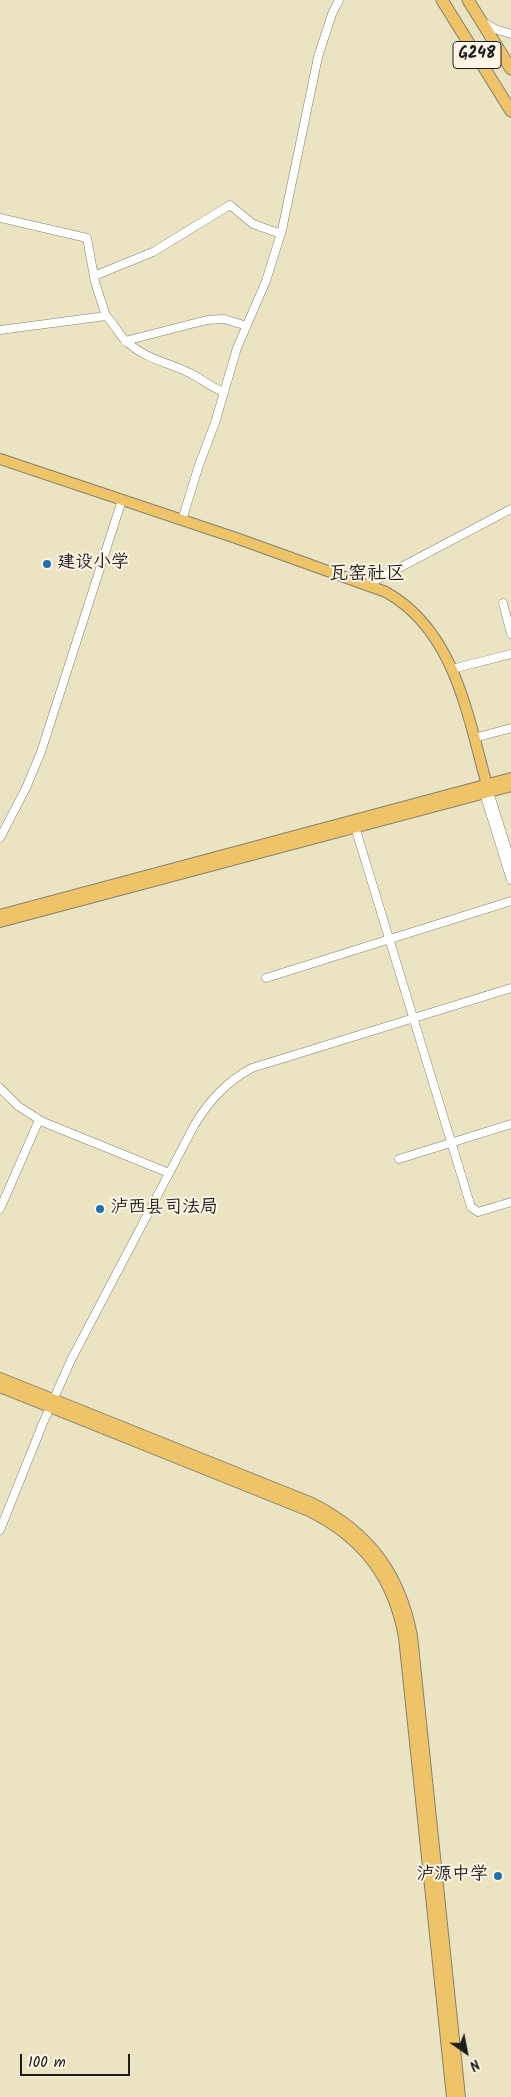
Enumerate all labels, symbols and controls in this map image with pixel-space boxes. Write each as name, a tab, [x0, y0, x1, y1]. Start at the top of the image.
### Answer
road number: G248	[453, 42, 501, 68]
place label: 建设小学	[57, 553, 129, 575]
marker: 建设小学	[41, 558, 53, 570]
district label: 瓦窑社区	[329, 565, 405, 587]
place label: 泸西县司法局	[110, 1198, 218, 1220]
marker: 泸西县司法局	[94, 1203, 106, 1215]
place label: 泸源中学	[416, 1865, 488, 1887]
marker: 泸源中学	[492, 1870, 504, 1882]
north arrow	[441, 2027, 491, 2077]
scale bar	[22, 2044, 132, 2076]
text: 100 m	[28, 2051, 66, 2075]
text: N	[464, 2053, 484, 2076]

